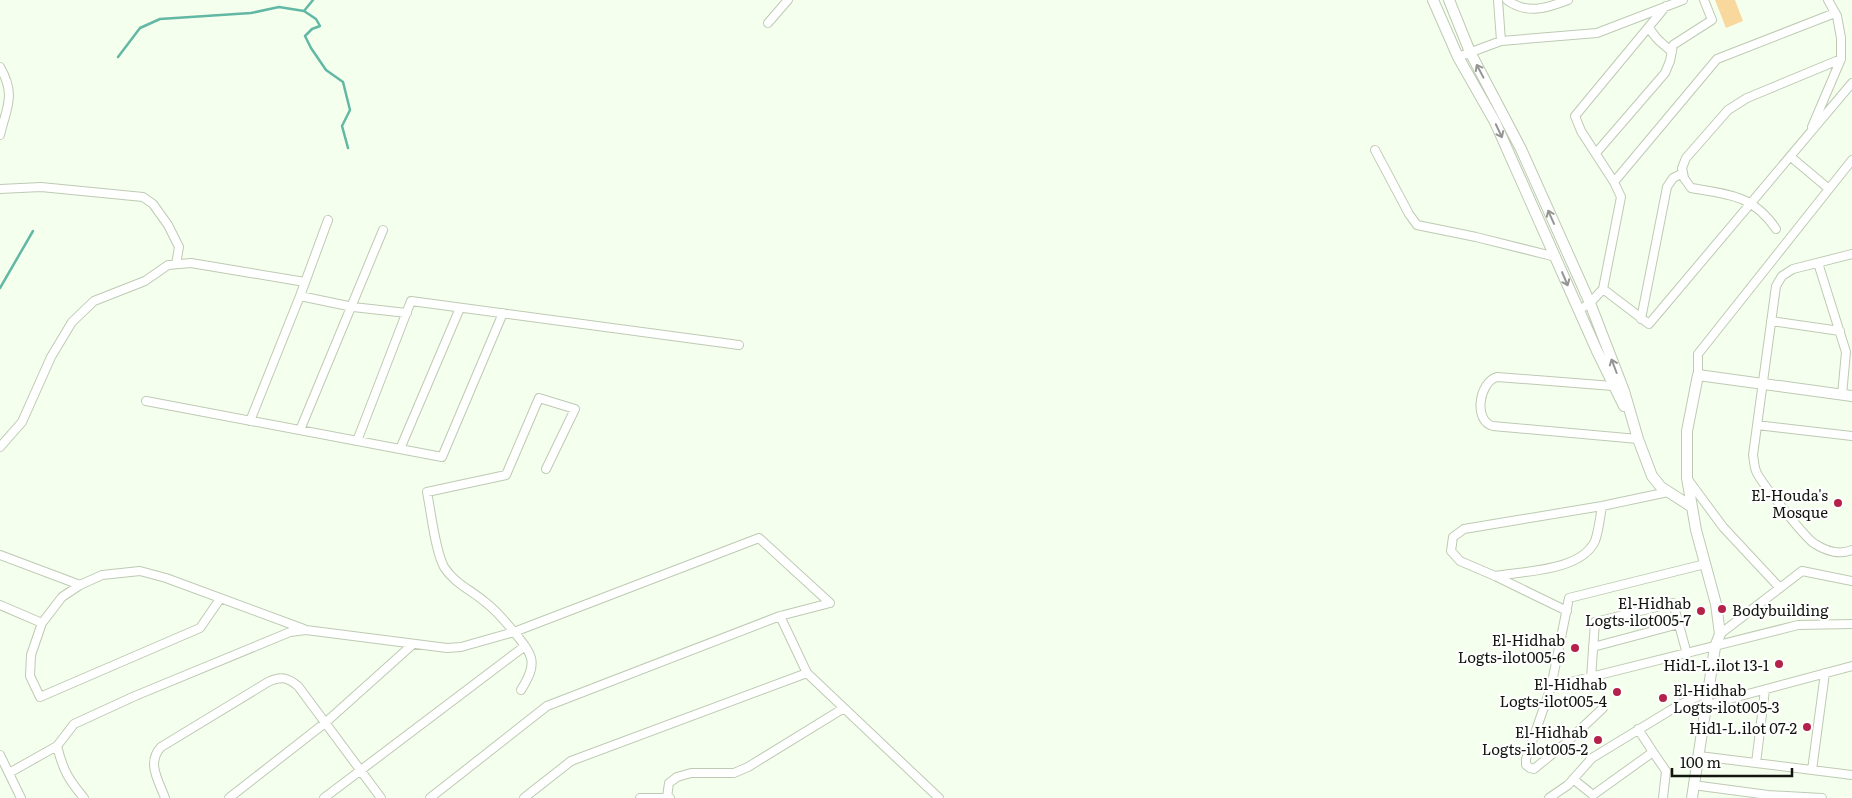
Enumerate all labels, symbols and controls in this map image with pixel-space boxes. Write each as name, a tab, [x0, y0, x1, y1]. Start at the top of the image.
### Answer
one-way arrow	[1475, 63, 1485, 78]
one-way arrow	[1494, 123, 1504, 138]
one-way arrow	[1546, 210, 1556, 225]
one-way arrow	[1561, 271, 1571, 286]
one-way arrow	[1609, 359, 1618, 374]
place label: El-Houda's Mosque	[1751, 483, 1828, 523]
marker: El-Houda's Mosque	[1832, 497, 1844, 509]
place label: El-Hidhab Logts-ilot005-7	[1585, 591, 1691, 631]
place label: Bodybuilding	[1732, 598, 1829, 621]
marker: Bodybuilding	[1716, 603, 1728, 615]
marker: El-Hidhab Logts-ilot005-7	[1695, 605, 1707, 617]
place label: El-Hidhab Logts-ilot005-6	[1458, 628, 1565, 668]
marker: El-Hidhab Logts-ilot005-6	[1569, 642, 1581, 654]
place label: Hid1-L.ilot 13-1	[1663, 653, 1769, 676]
marker: Hid1-L.ilot 13-1	[1773, 658, 1785, 670]
place label: El-Hidhab Logts-ilot005-4	[1499, 672, 1607, 712]
place label: El-Hidhab Logts-ilot005-3	[1673, 678, 1780, 718]
marker: El-Hidhab Logts-ilot005-4	[1611, 686, 1623, 698]
marker: El-Hidhab Logts-ilot005-3	[1657, 692, 1669, 704]
place label: Hid1-L.ilot 07-2	[1689, 716, 1797, 739]
place label: El-Hidhab Logts-ilot005-2	[1482, 720, 1588, 760]
marker: Hid1-L.ilot 07-2	[1801, 721, 1813, 733]
marker: El-Hidhab Logts-ilot005-2	[1592, 734, 1604, 746]
scale bar	[1672, 746, 1792, 778]
text: 100 m	[1680, 750, 1721, 773]

